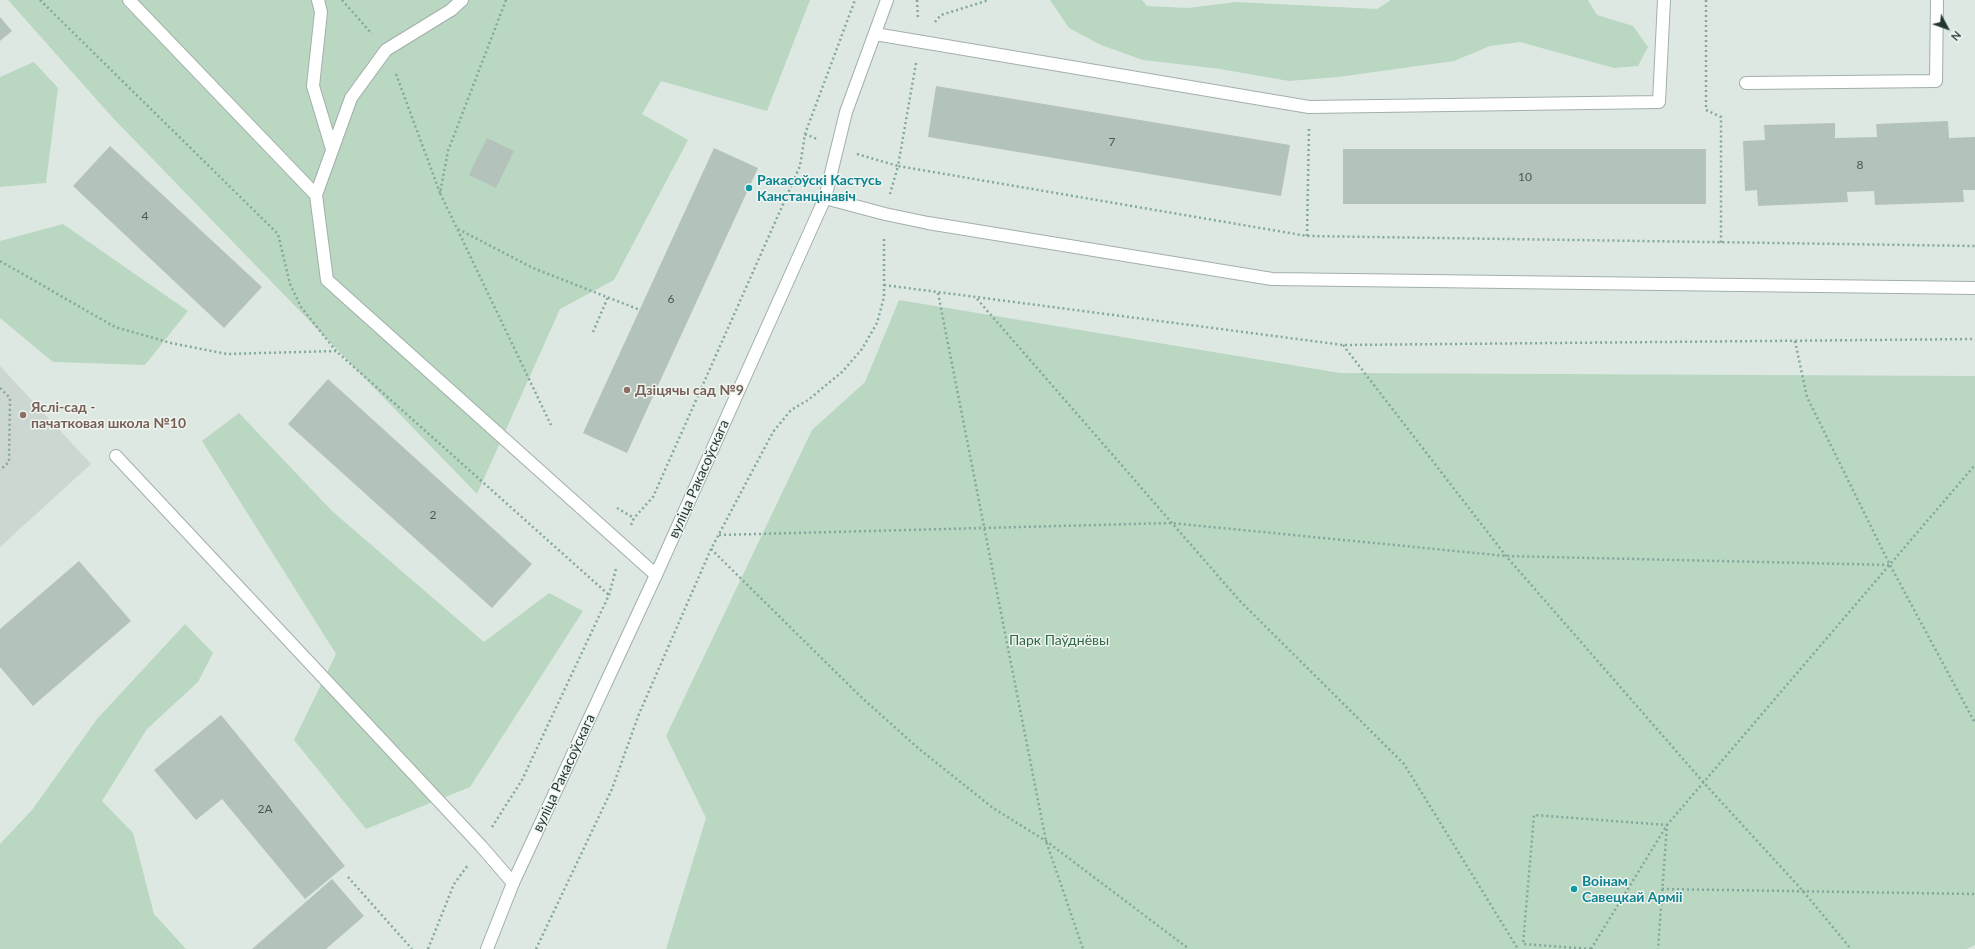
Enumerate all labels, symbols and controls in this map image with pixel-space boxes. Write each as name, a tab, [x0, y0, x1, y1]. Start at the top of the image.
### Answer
north arrow	[1927, 8, 1967, 48]
text: N	[1949, 29, 1964, 44]
house number: 7	[1109, 135, 1115, 149]
house number: 8	[1857, 158, 1863, 172]
house number: 10	[1518, 170, 1532, 184]
place label: Ракасоўскі Кастусь Канстанцінавіч	[757, 172, 882, 204]
marker: Ракасоўскі Кастусь Канстанцінавіч	[744, 183, 754, 193]
house number: 4	[142, 209, 148, 223]
house number: 6	[668, 292, 674, 306]
place label: Дзіцячы сад №9	[635, 382, 744, 398]
marker: Дзіцячы сад №9	[622, 385, 632, 395]
place label: Яслі-сад - пачатковая школа №10	[31, 399, 186, 432]
marker: Яслі-сад - пачатковая школа №10	[18, 410, 28, 420]
street label: вуліца Ракасоўскага	[665, 417, 733, 541]
house number: 2	[430, 508, 436, 522]
park label: Парк Паўднёвы	[1009, 632, 1109, 648]
street label: вуліца Ракасоўскага	[529, 711, 599, 835]
house number: 2А	[257, 802, 273, 816]
place label: Воінам Савецкай Арміі	[1582, 873, 1683, 906]
marker: Воінам Савецкай Арміі	[1569, 884, 1579, 894]

